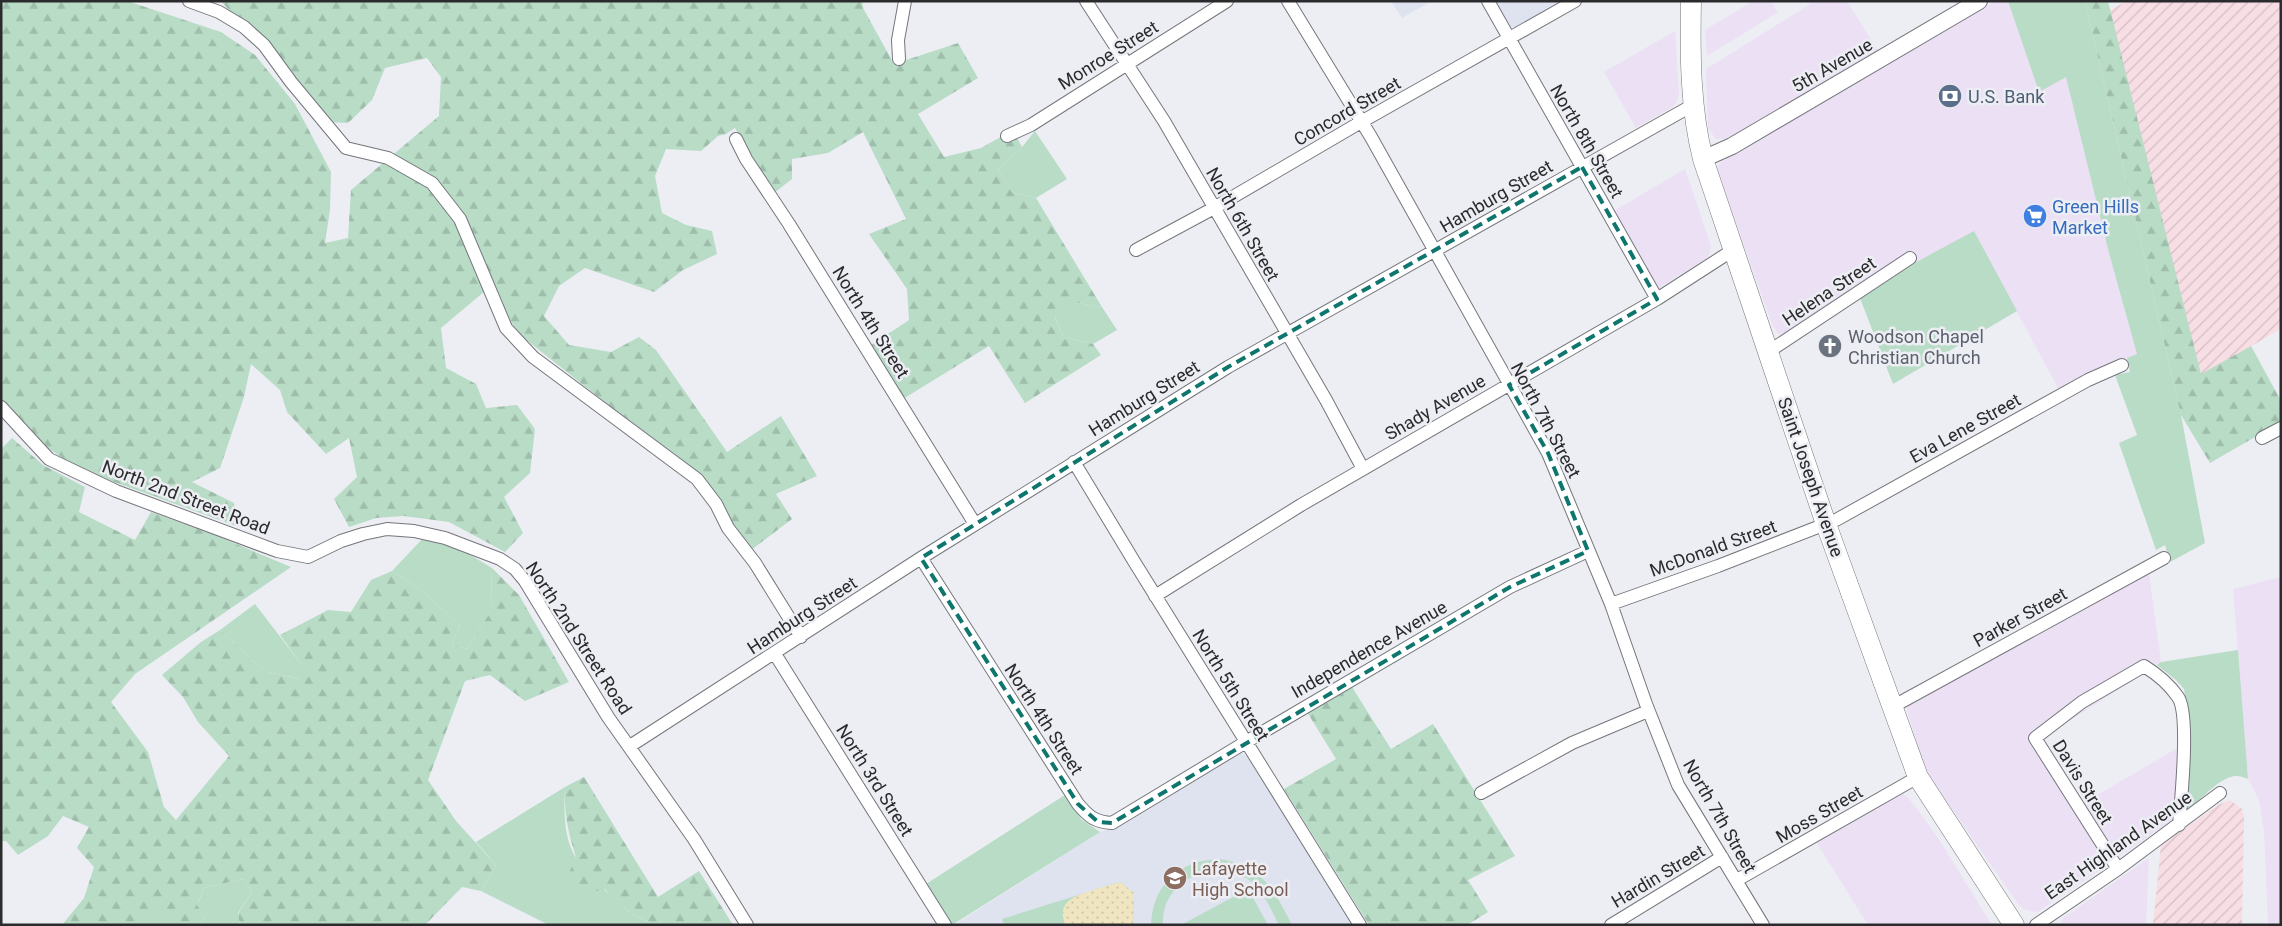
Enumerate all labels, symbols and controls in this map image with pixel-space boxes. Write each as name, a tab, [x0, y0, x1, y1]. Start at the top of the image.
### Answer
street label: Monroe Street	[1054, 16, 1162, 94]
street label: 5th Avenue	[1788, 34, 1876, 96]
street label: Concord Street	[1290, 72, 1404, 150]
street label: North 8th Street	[1546, 80, 1628, 202]
bank icon: U.S. Bank	[1937, 83, 1963, 109]
place label: U.S. Bank	[1968, 86, 2045, 107]
street label: Hamburg Street	[1436, 155, 1556, 237]
street label: North 6th Street	[1202, 163, 1284, 285]
place label: Green Hills Market	[2052, 196, 2139, 238]
supermarket icon: Green Hills Market	[2022, 203, 2048, 229]
street label: Helena Street	[1778, 252, 1880, 330]
street label: North 4th Street	[828, 262, 914, 382]
place label: Woodson Chapel Christian Church	[1848, 326, 1984, 368]
church icon: Woodson Chapel Christian Church	[1817, 333, 1843, 359]
street label: Hamburg Street	[1085, 356, 1203, 440]
street label: North 7th Street	[1507, 359, 1585, 481]
street label: Shady Avenue	[1381, 370, 1489, 444]
street label: Eva Lene Street	[1906, 389, 2024, 467]
street label: Saint Joseph Avenue	[1774, 394, 1848, 560]
street label: North 2nd Street Road	[99, 455, 273, 539]
street label: McDonald Street	[1647, 515, 1779, 581]
street label: North 2nd Street Road	[522, 558, 636, 718]
street label: Hamburg Street	[743, 572, 861, 658]
street label: Parker Street	[1970, 583, 2071, 651]
street label: Independence Avenue	[1288, 596, 1450, 702]
street label: North 5th Street	[1188, 625, 1274, 745]
street label: North 4th Street	[1000, 660, 1088, 778]
street label: North 3rd Street	[832, 720, 918, 840]
street label: Davis Street	[2049, 736, 2117, 828]
street label: North 7th Street	[1679, 755, 1761, 877]
street label: Moss Street	[1772, 781, 1866, 847]
street label: East Highland Avenue	[2041, 786, 2195, 904]
street label: Hardin Street	[1608, 840, 1708, 912]
place label: Lafayette High School	[1192, 858, 1289, 900]
school or university icon: Lafayette High School	[1162, 865, 1188, 891]

